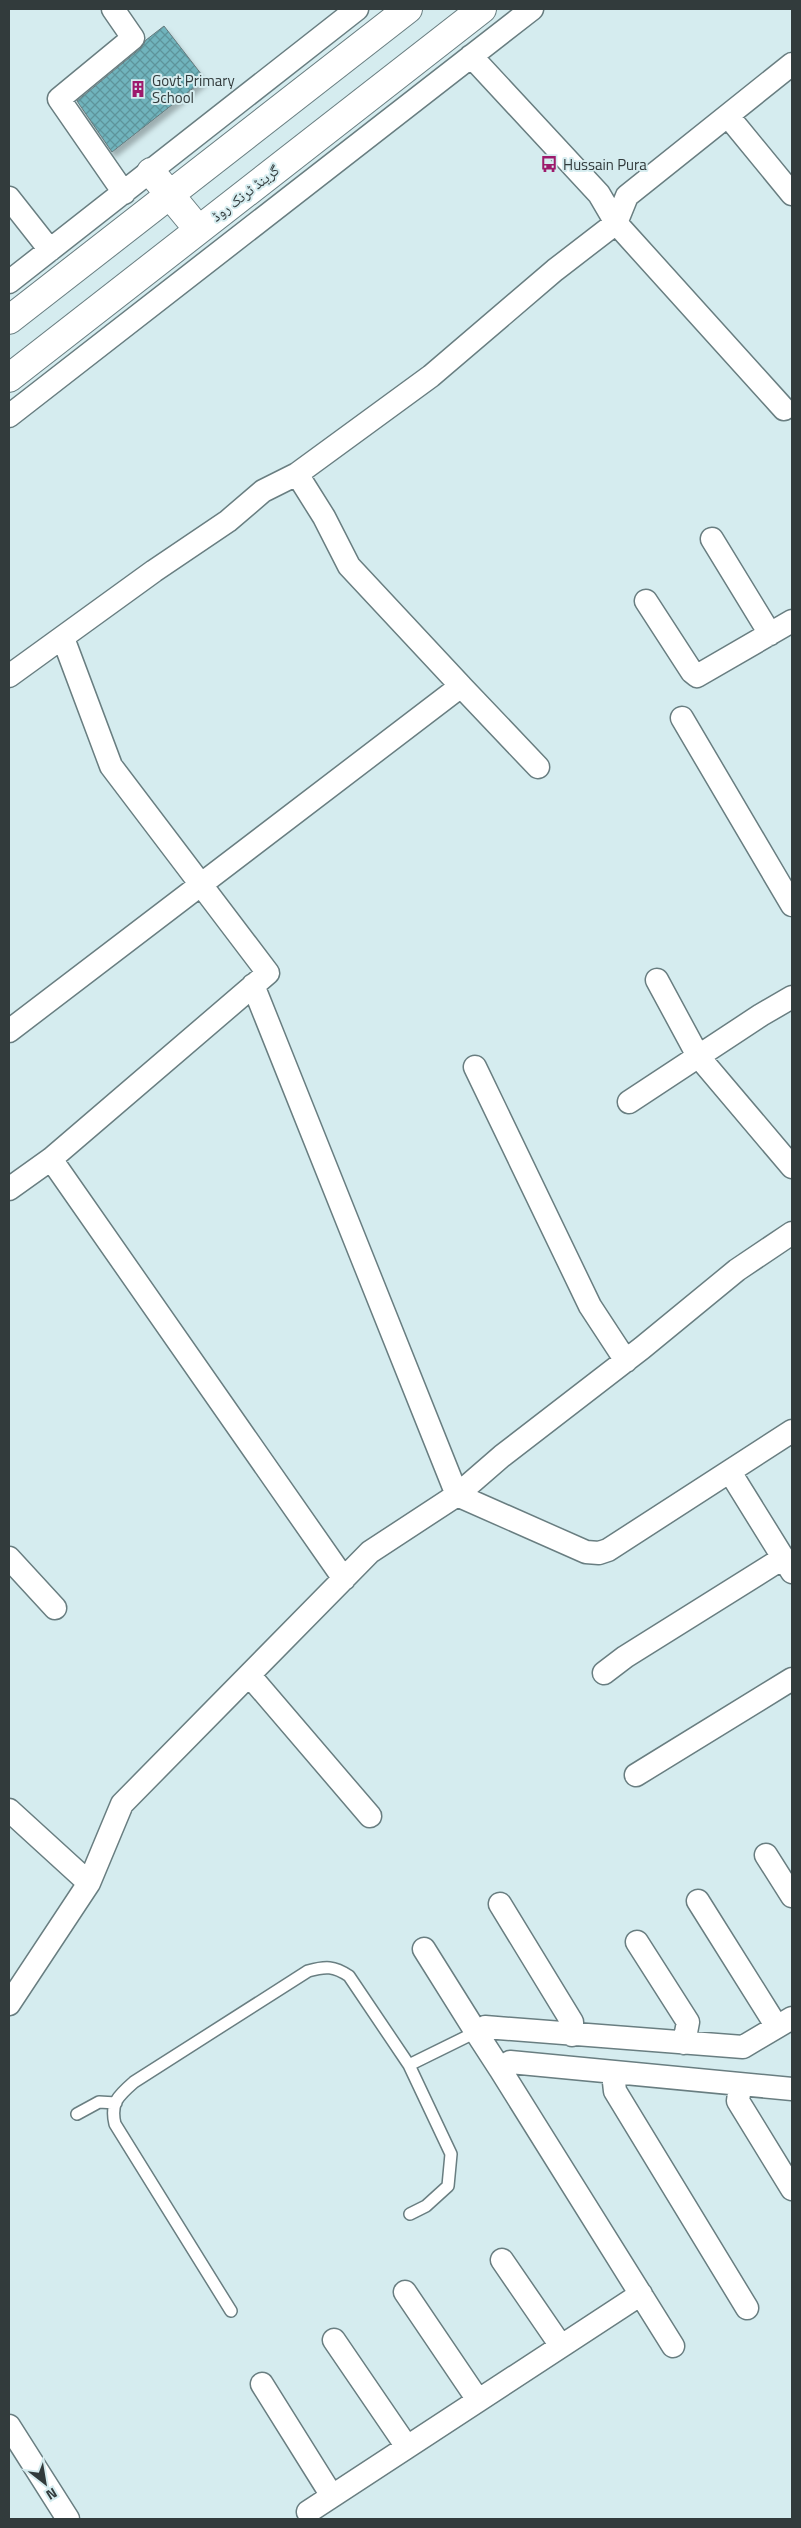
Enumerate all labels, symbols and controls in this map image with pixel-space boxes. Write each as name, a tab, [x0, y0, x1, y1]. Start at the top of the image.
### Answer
place label: Govt Primary School	[152, 69, 235, 109]
building icon: Govt Primary School	[128, 79, 148, 99]
place label: Hussain Pura	[563, 153, 647, 176]
bus stop icon: Hussain Pura	[539, 154, 559, 174]
street label: گرینڈ ٹرنک روڈ	[206, 159, 284, 227]
north arrow	[20, 2458, 70, 2508]
text: N	[42, 2483, 62, 2506]

